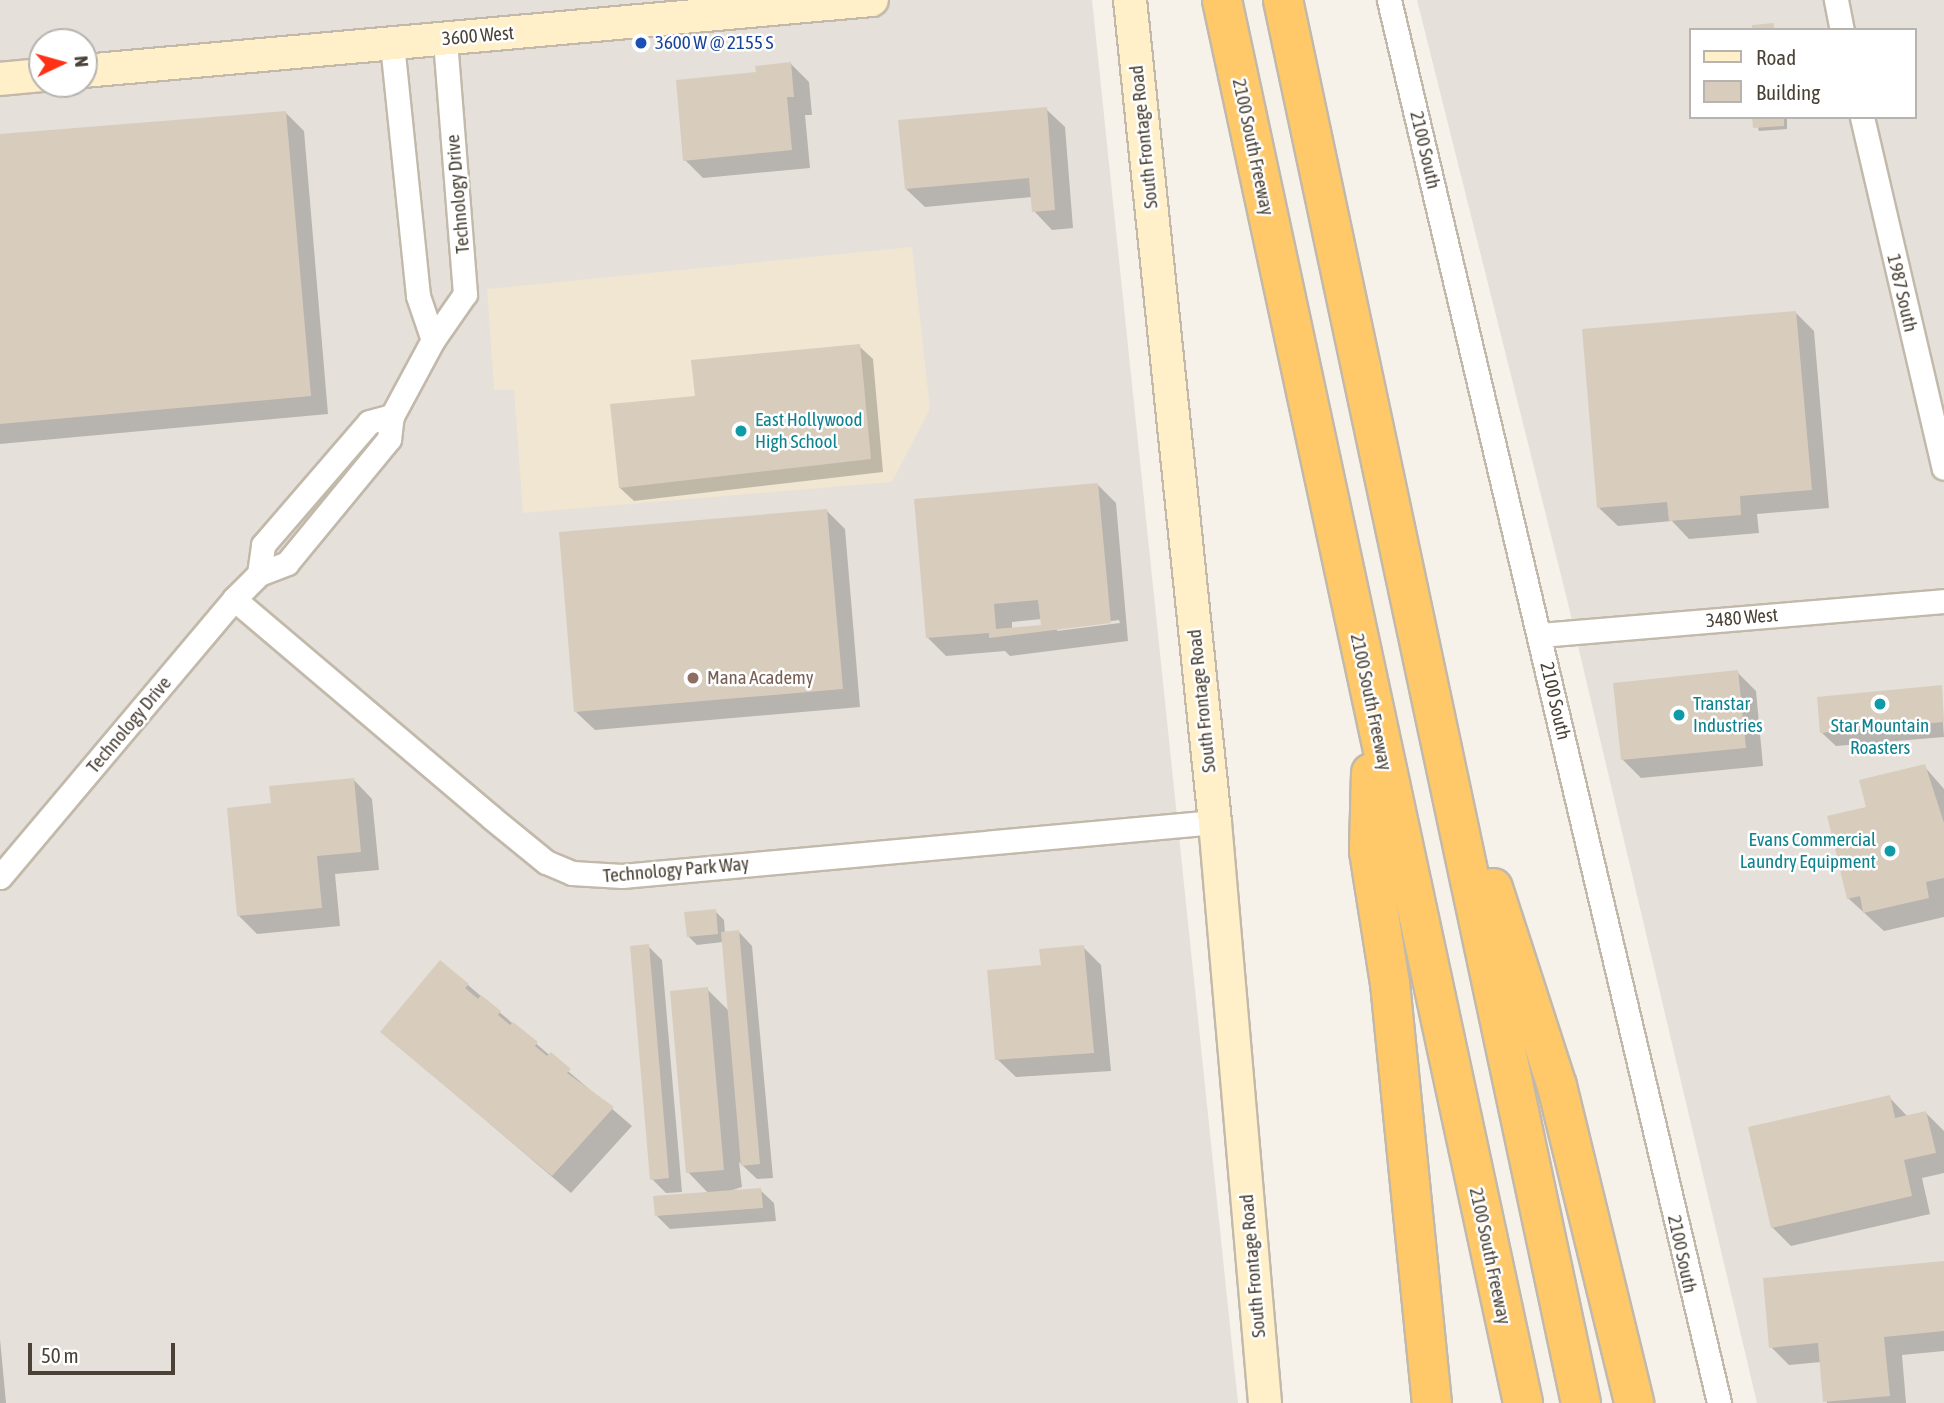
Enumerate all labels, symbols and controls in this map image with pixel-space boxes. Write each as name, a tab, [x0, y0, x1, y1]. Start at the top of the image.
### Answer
street label: 3600 West	[441, 21, 515, 51]
north arrow	[28, 28, 98, 98]
legend	[1688, 28, 1916, 119]
place label: 3600 W @ 2155 S	[655, 32, 773, 54]
marker: 3600 W @ 2155 S	[633, 35, 649, 51]
text: Road	[1756, 45, 1796, 69]
text: N	[70, 55, 93, 68]
street label: South Frontage Road	[1125, 64, 1163, 210]
street label: 2100 South Freeway	[1227, 76, 1279, 218]
text: Building	[1756, 80, 1820, 104]
street label: 2100 South	[1405, 109, 1445, 191]
street label: Technology Drive	[441, 134, 475, 254]
street label: 1987 South	[1882, 252, 1922, 334]
place label: East Hollywood High School	[755, 409, 862, 453]
marker: East Hollywood High School	[733, 423, 749, 439]
street label: 3480 West	[1705, 603, 1779, 633]
street label: South Frontage Road	[1183, 628, 1221, 774]
street label: 2100 South Freeway	[1345, 631, 1397, 773]
street label: 2100 South	[1535, 660, 1575, 742]
place label: Mana Academy	[707, 667, 814, 689]
marker: Mana Academy	[685, 670, 701, 686]
street label: Technology Drive	[82, 672, 176, 778]
place label: Transtar Industries	[1693, 693, 1763, 737]
marker: Star Mountain Roasters	[1872, 696, 1888, 712]
marker: Transtar Industries	[1671, 707, 1687, 723]
place label: Star Mountain Roasters	[1831, 715, 1929, 759]
place label: Evans Commercial Laundry Equipment	[1740, 829, 1876, 873]
marker: Evans Commercial Laundry Equipment	[1882, 843, 1898, 859]
street label: Technology Park Way	[602, 852, 750, 888]
street label: 2100 South Freeway	[1464, 1185, 1516, 1327]
street label: South Frontage Road	[1235, 1193, 1271, 1339]
street label: 2100 South	[1663, 1213, 1701, 1295]
scale bar	[32, 1330, 178, 1374]
text: 50 m	[41, 1343, 79, 1367]

